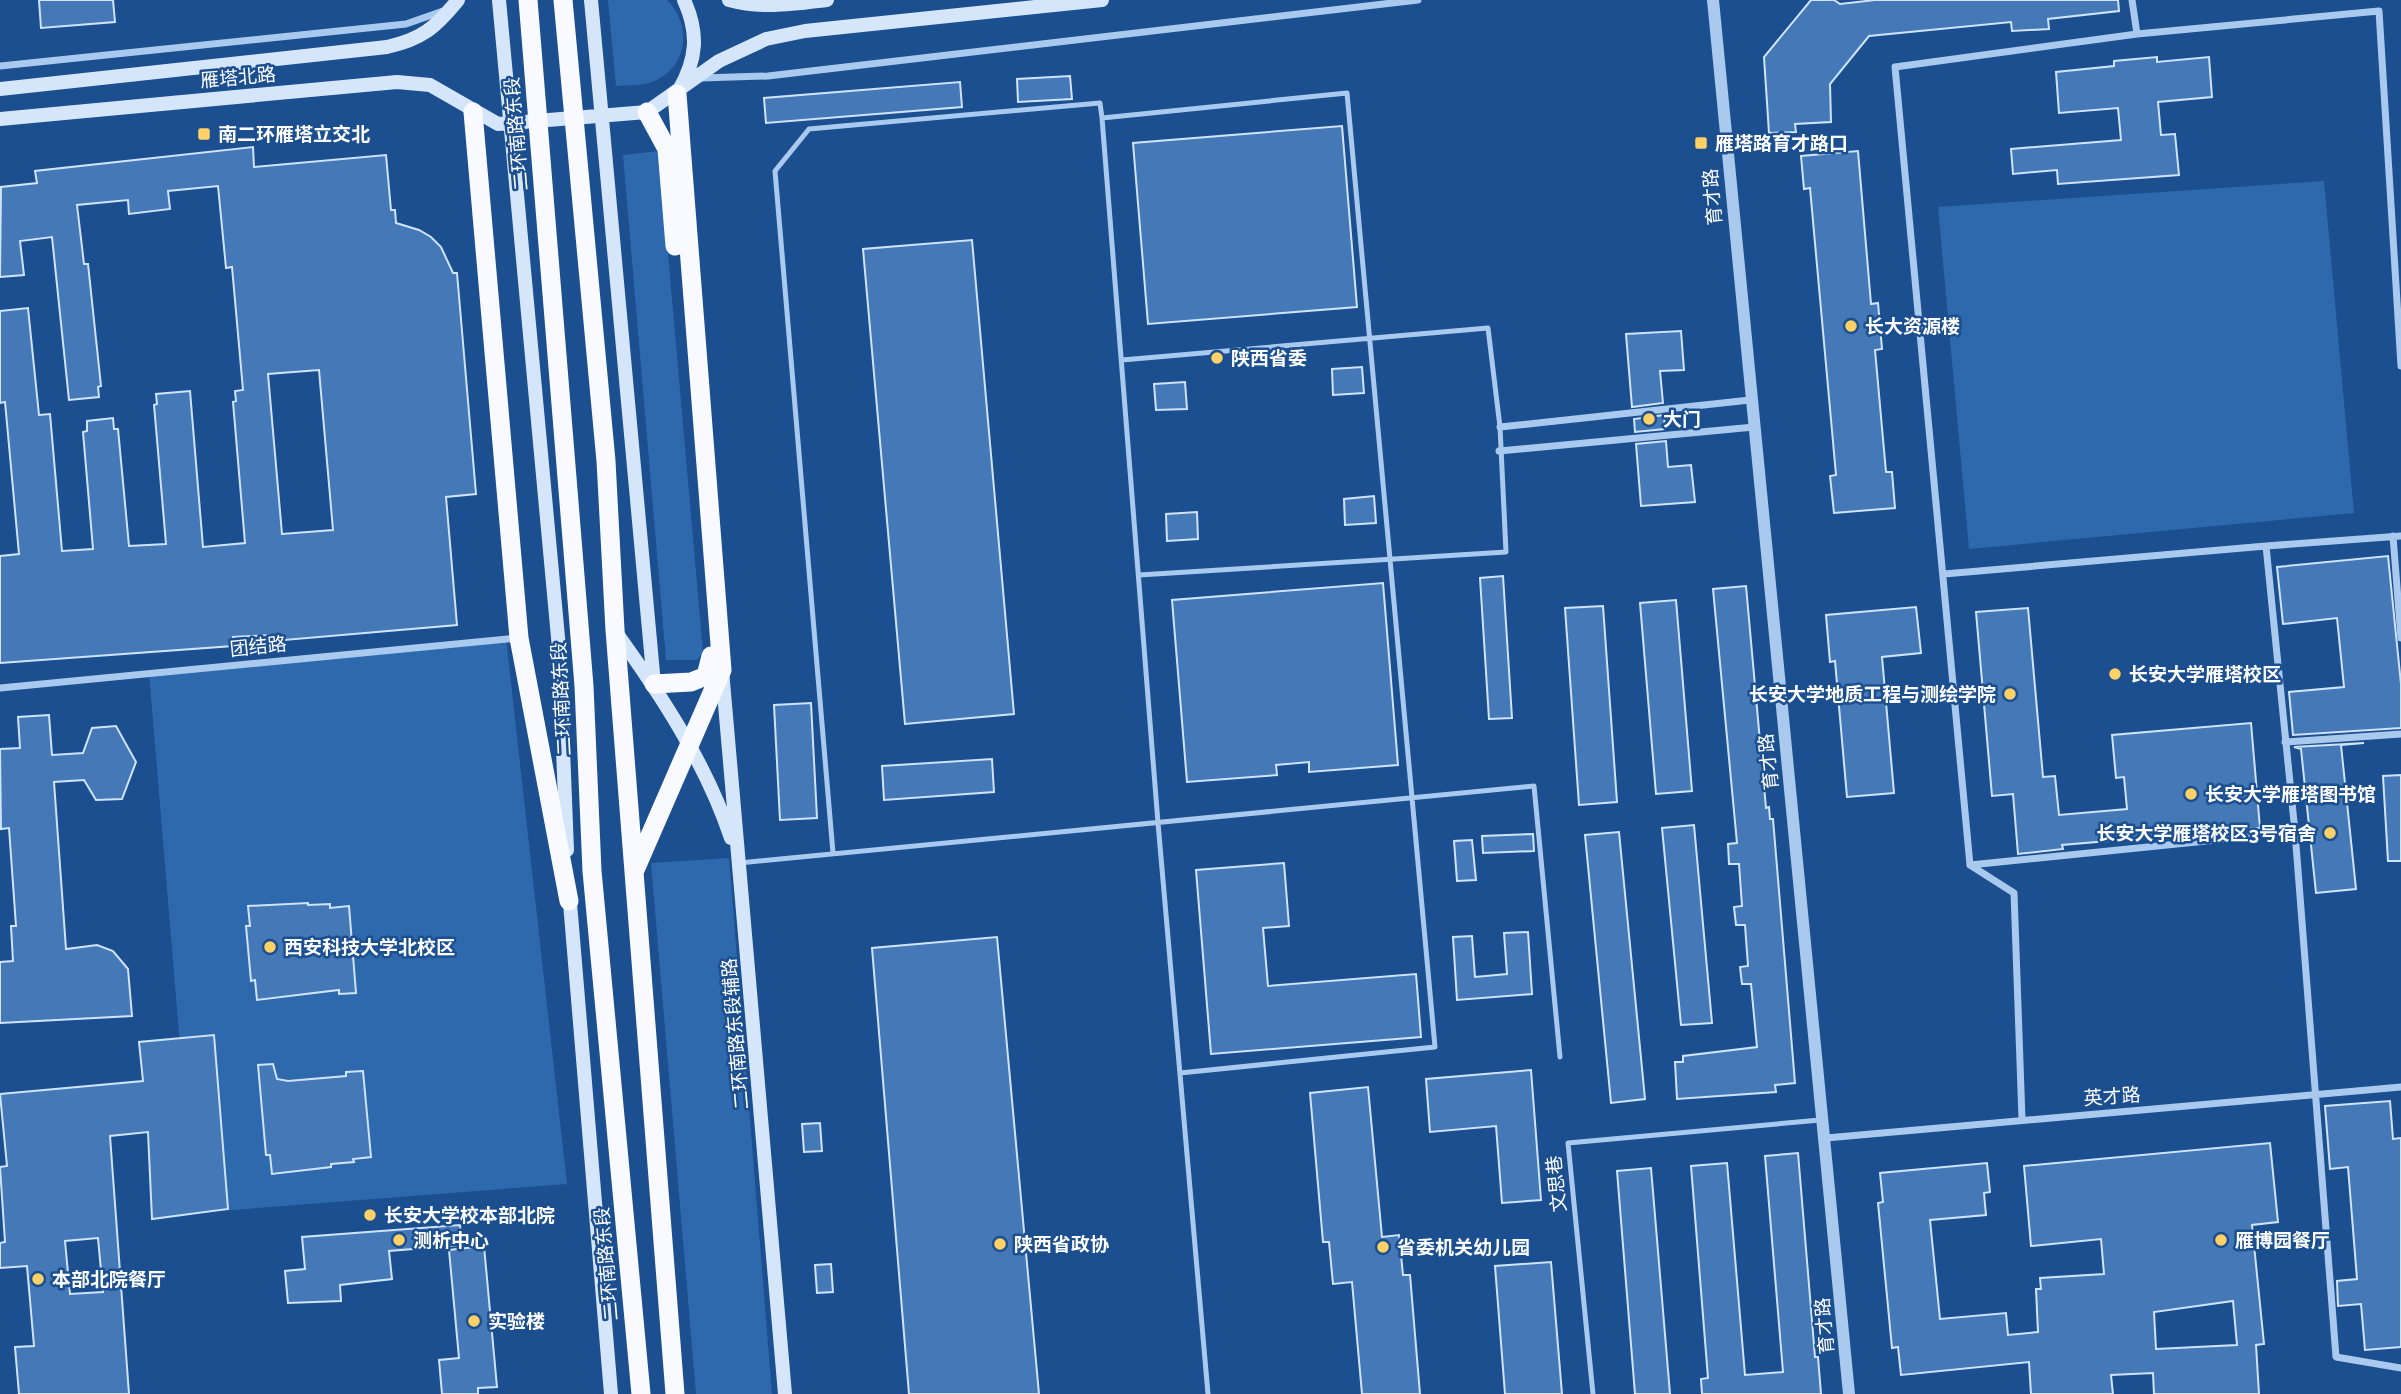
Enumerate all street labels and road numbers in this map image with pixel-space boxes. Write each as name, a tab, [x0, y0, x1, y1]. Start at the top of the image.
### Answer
street label: 雁塔北路	[199, 63, 277, 91]
street label: 二环南路东段	[500, 76, 532, 192]
street label: 育才路	[1699, 168, 1725, 226]
street label: 团结路	[228, 632, 288, 660]
street label: 二环南路东段	[547, 641, 575, 757]
street label: 育才路	[1754, 732, 1782, 792]
street label: 二环南路东段辅路	[717, 957, 753, 1111]
street label: 英才路	[2083, 1083, 2141, 1109]
street label: 文思巷	[1542, 1154, 1570, 1214]
street label: 二环南路东段	[590, 1206, 622, 1322]
street label: 育才路	[1811, 1297, 1837, 1355]

